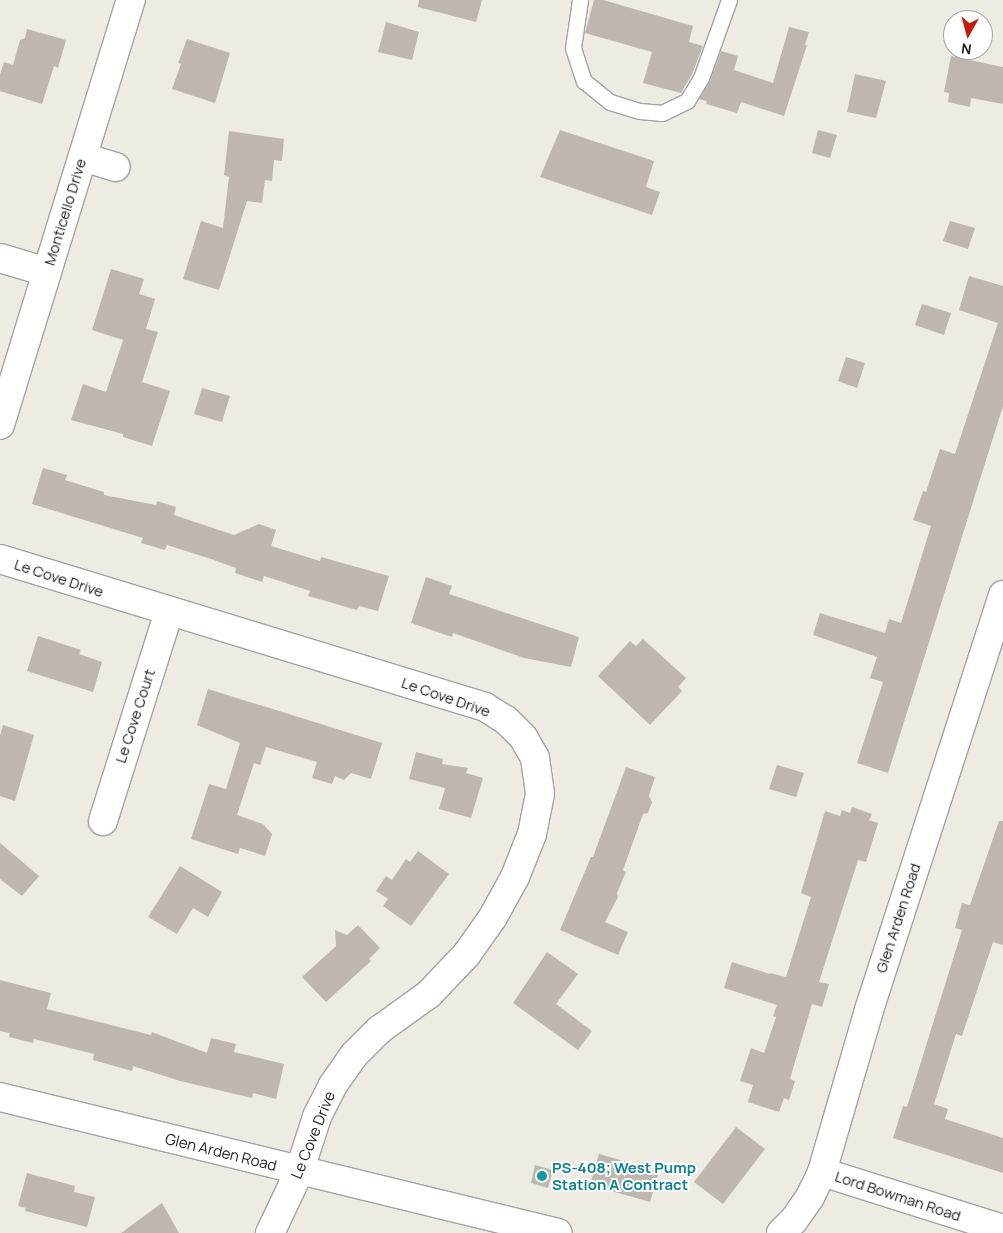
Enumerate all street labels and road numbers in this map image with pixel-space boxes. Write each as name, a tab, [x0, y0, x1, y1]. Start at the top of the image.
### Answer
street label: Monticello Drive	[40, 156, 90, 268]
street label: Le Cove Drive	[12, 555, 106, 601]
street label: Le Cove Court	[111, 667, 159, 765]
street label: Le Cove Drive	[399, 673, 493, 721]
street label: Glen Arden Road	[872, 861, 924, 975]
street label: Le Cove Drive	[287, 1089, 339, 1181]
street label: Glen Arden Road	[163, 1129, 279, 1175]
street label: Lord Bowman Road	[833, 1167, 963, 1225]

